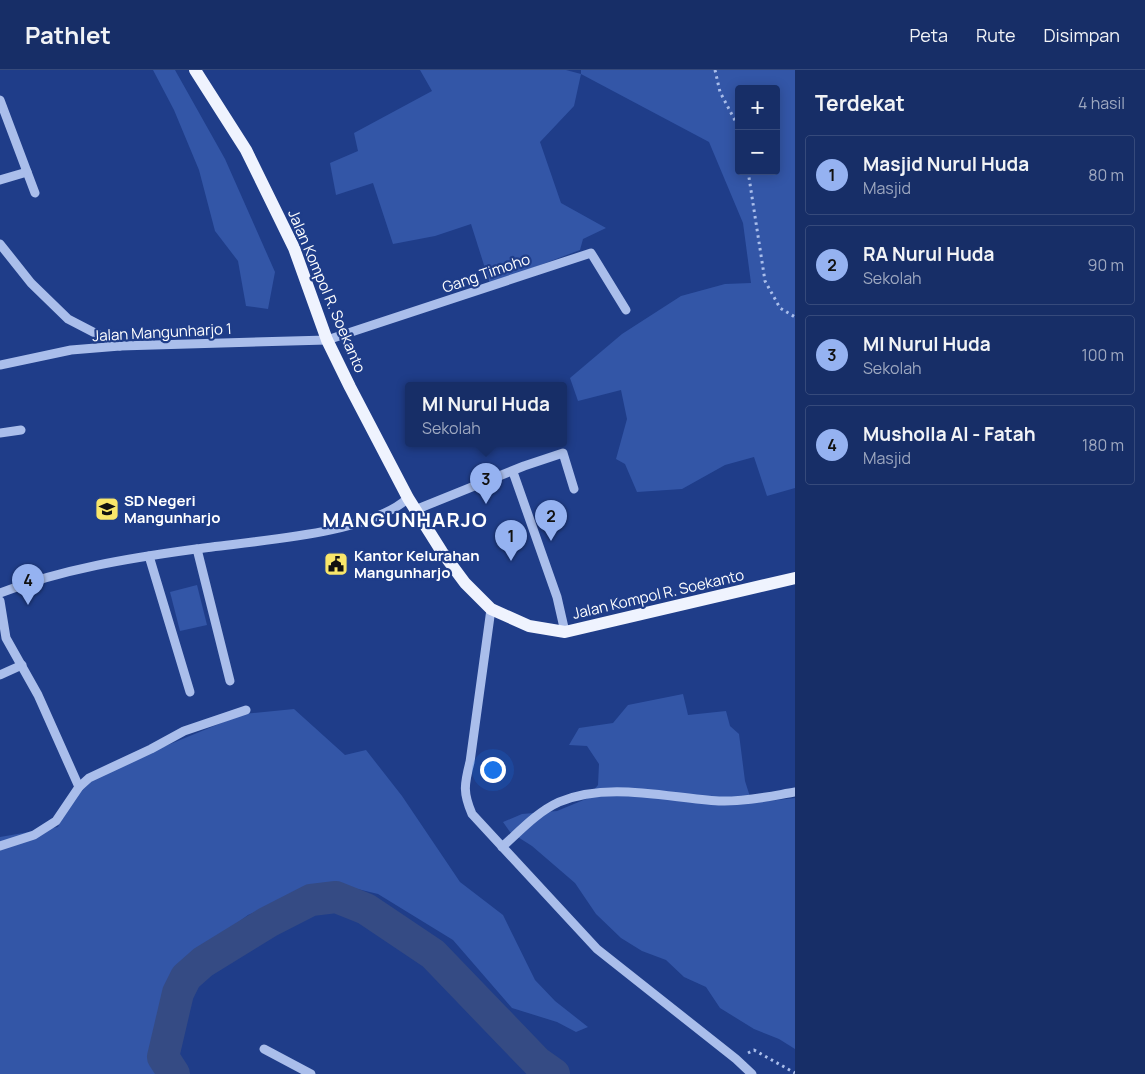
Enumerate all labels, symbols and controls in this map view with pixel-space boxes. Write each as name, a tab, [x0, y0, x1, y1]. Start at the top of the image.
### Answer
text: Pathlet	[25, 18, 111, 51]
text: Peta	[909, 23, 948, 47]
text: Rute	[976, 23, 1015, 47]
text: Disimpan	[1043, 23, 1120, 47]
map controls	[735, 85, 780, 175]
button: +	[735, 85, 780, 130]
text: Terdekat	[815, 89, 905, 117]
text: 4 hasil	[1078, 92, 1125, 114]
button: −	[735, 130, 780, 175]
text: Masjid Nurul Huda	[863, 151, 1029, 177]
text: 1	[828, 164, 836, 186]
text: 80 m	[1088, 164, 1124, 186]
text: Masjid	[863, 177, 911, 199]
street label: Jalan Kompol R. Soekanto	[283, 206, 371, 376]
text: RA Nurul Huda	[863, 241, 994, 267]
street label: Gang Timoho	[439, 248, 533, 298]
text: 2	[827, 254, 837, 276]
text: 90 m	[1088, 254, 1124, 276]
text: Sekolah	[863, 267, 922, 289]
street label: Jalan Mangunharjo 1	[92, 318, 232, 346]
text: MI Nurul Huda	[863, 331, 991, 357]
text: 3	[827, 344, 837, 366]
text: 100 m	[1081, 344, 1124, 366]
text: Sekolah	[863, 357, 922, 379]
popup	[405, 382, 567, 447]
text: MI Nurul Huda	[422, 391, 550, 417]
text: Sekolah	[422, 417, 481, 439]
text: Musholla Al - Fatah	[863, 421, 1036, 447]
text: 4	[827, 434, 837, 456]
text: 180 m	[1082, 434, 1124, 456]
text: Masjid	[863, 447, 911, 469]
pin: 3	[470, 463, 502, 504]
place label: SD Negeri Mangunharjo	[124, 490, 220, 528]
school or university icon: SD Negeri Mangunharjo	[94, 496, 120, 522]
pin: 2	[535, 500, 567, 541]
district label: MANGUNHARJO	[322, 506, 488, 533]
pin: 1	[495, 520, 527, 561]
place label: Kantor Kelurahan Mangunharjo	[354, 545, 480, 583]
public building icon: Kantor Kelurahan Mangunharjo	[323, 551, 349, 577]
pin: 4	[12, 564, 44, 605]
street label: Jalan Kompol R. Soekanto	[570, 564, 746, 624]
your location	[480, 757, 506, 783]

